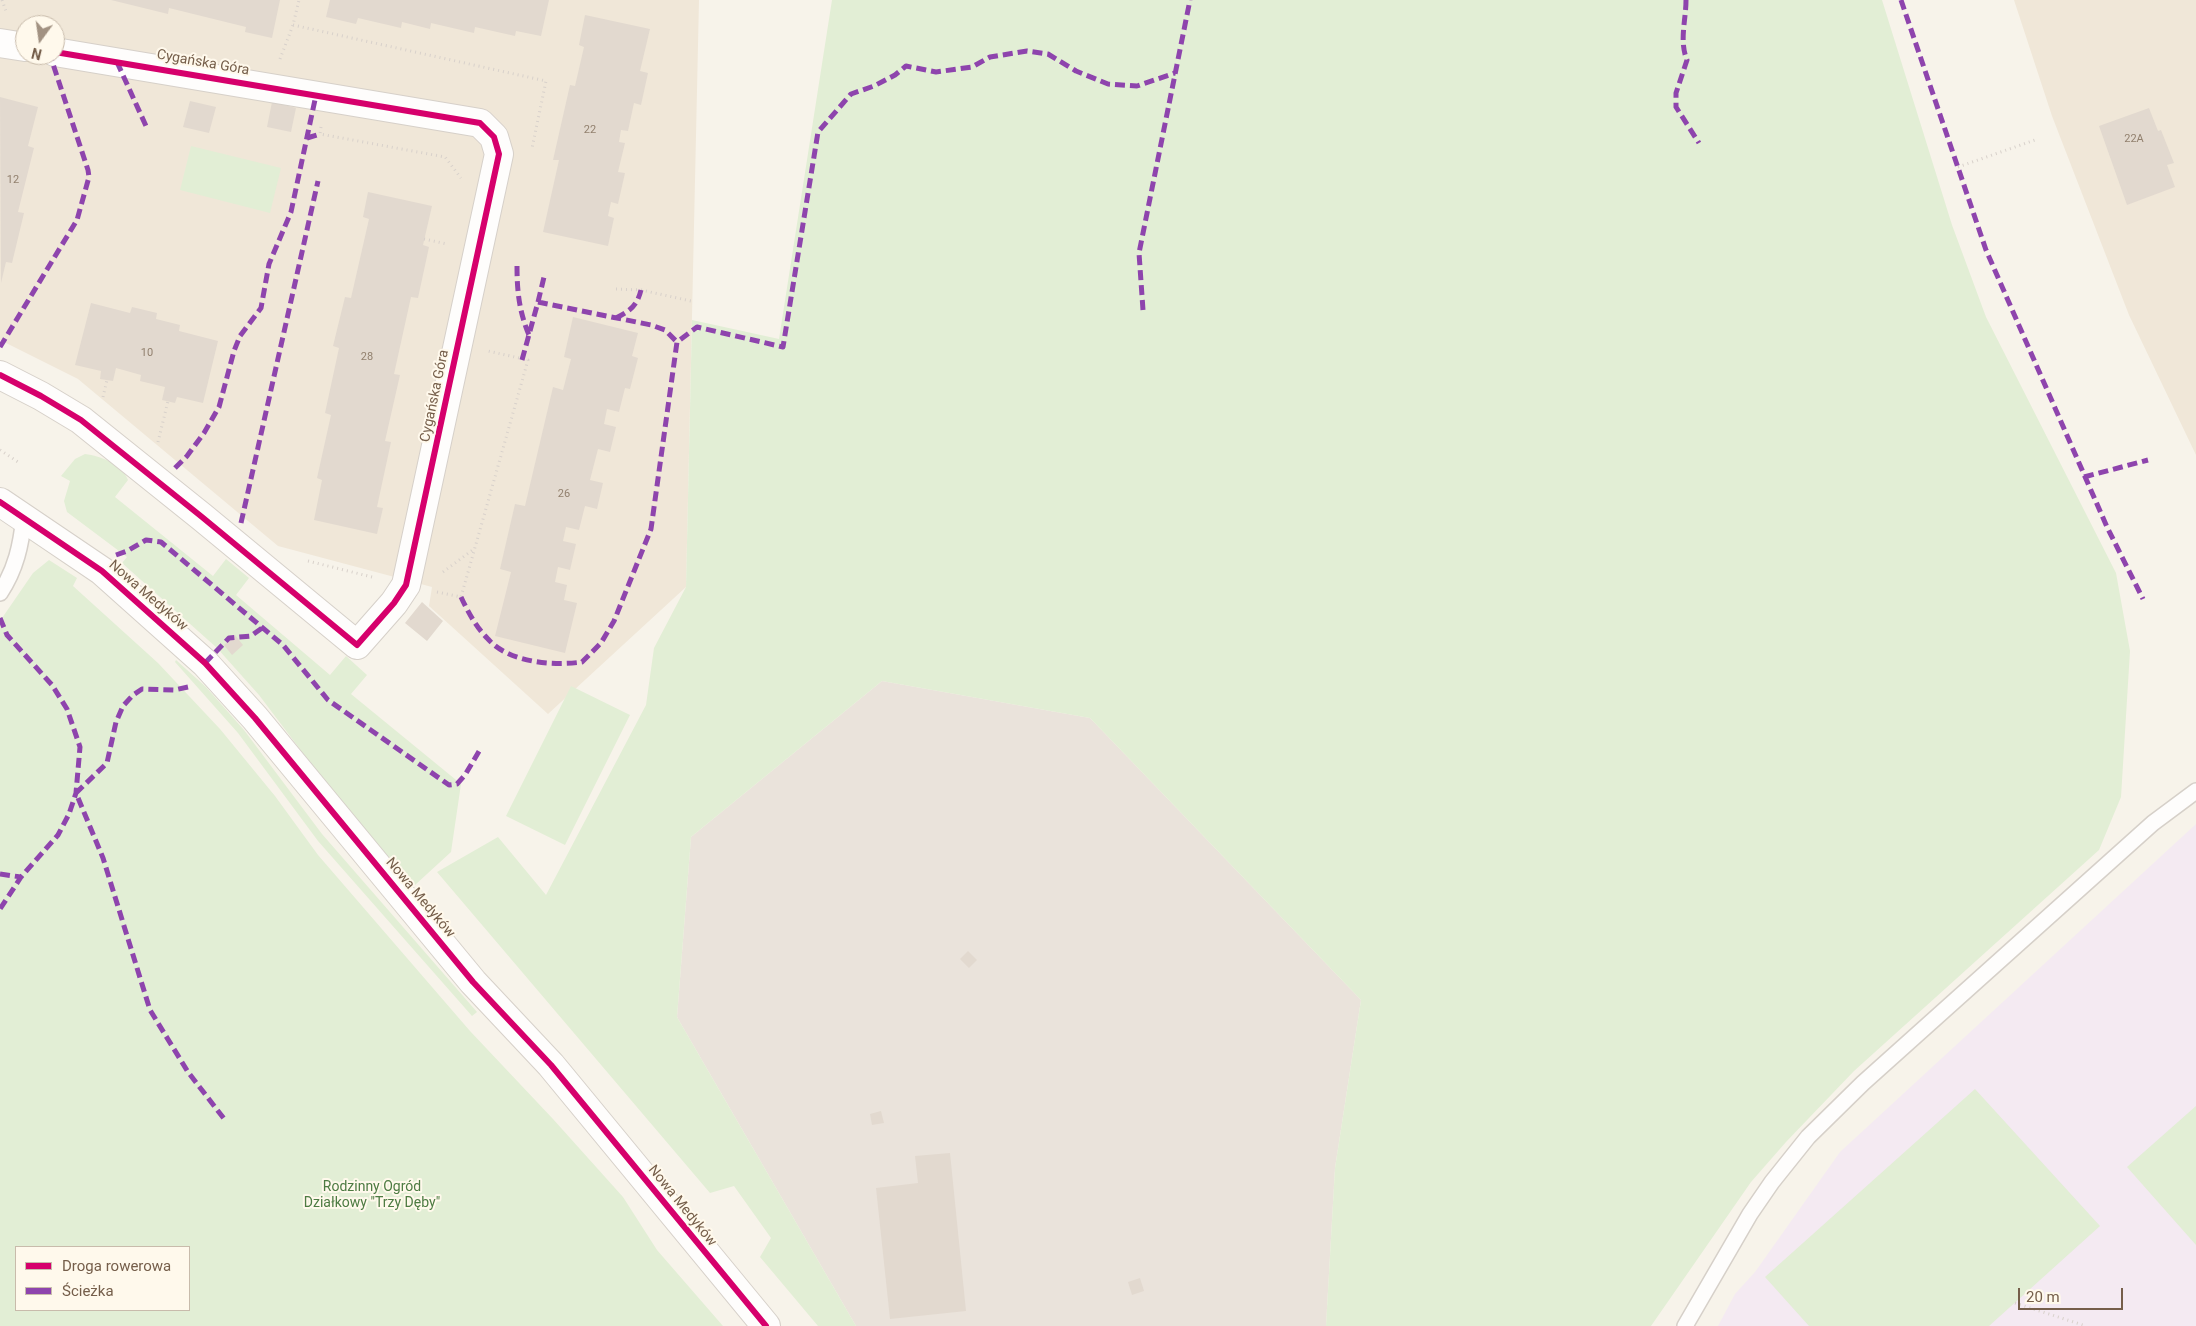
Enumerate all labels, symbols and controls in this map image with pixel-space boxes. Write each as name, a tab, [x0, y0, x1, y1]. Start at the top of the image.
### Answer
north arrow	[15, 15, 65, 65]
text: N	[30, 45, 43, 63]
street label: Cygańska Góra	[155, 47, 251, 79]
house number: 22	[584, 123, 596, 137]
house number: 22A	[2124, 132, 2144, 146]
house number: 12	[7, 173, 19, 187]
house number: 10	[141, 346, 153, 360]
street label: Cygańska Góra	[417, 348, 453, 444]
house number: 28	[361, 350, 373, 364]
house number: 26	[558, 487, 570, 501]
street label: Nowa Medyków	[105, 557, 191, 635]
street label: Nowa Medyków	[382, 855, 458, 941]
street label: Nowa Medyków	[644, 1162, 720, 1250]
park label: Rodzinny Ogród Działkowy "Trzy Dęby"	[304, 1179, 440, 1212]
legend	[15, 1246, 190, 1311]
text: Droga rowerowa	[62, 1257, 171, 1275]
scale bar	[2021, 1278, 2126, 1310]
text: Ścieżka	[62, 1282, 114, 1300]
text: 20 m	[2026, 1288, 2060, 1306]

